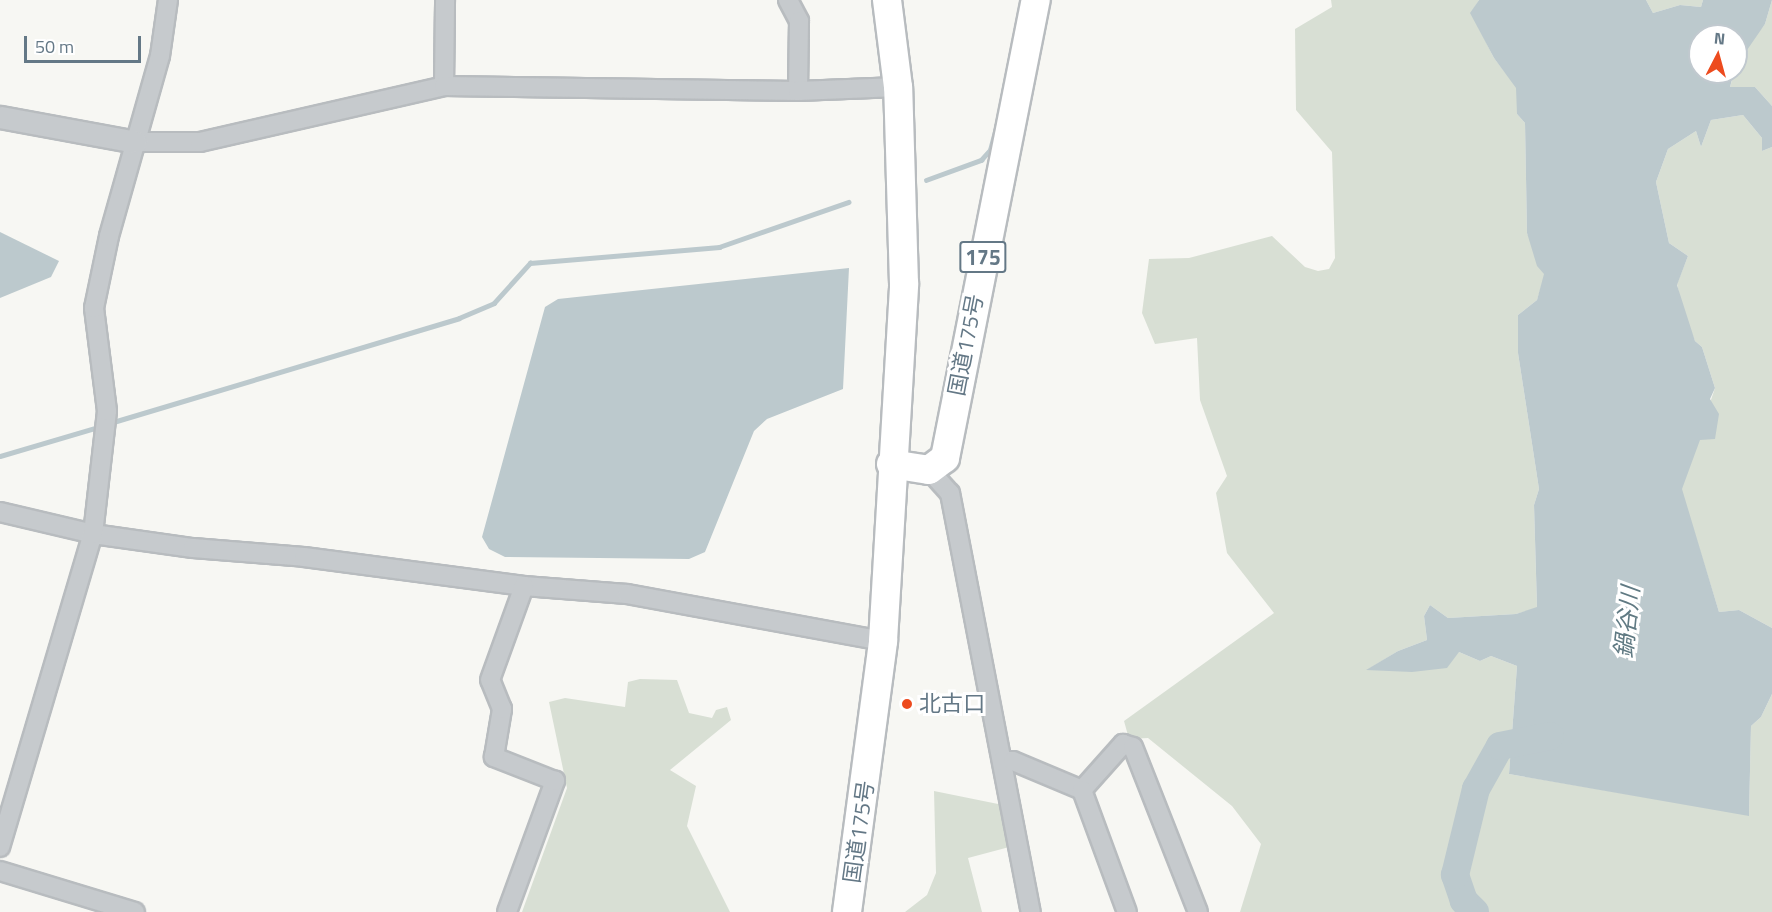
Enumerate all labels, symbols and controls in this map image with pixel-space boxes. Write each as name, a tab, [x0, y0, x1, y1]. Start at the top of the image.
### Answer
scale bar	[27, 24, 144, 62]
north arrow	[1688, 24, 1748, 84]
text: N	[1713, 26, 1726, 51]
text: 50 m	[35, 33, 74, 60]
road number: 175	[959, 239, 1007, 275]
street label: 国道175号	[943, 292, 989, 398]
water label: 鍋谷川	[1609, 585, 1645, 659]
place label: 北古口	[919, 691, 985, 717]
marker: 北古口	[900, 697, 914, 711]
street label: 国道175号	[839, 779, 879, 885]

